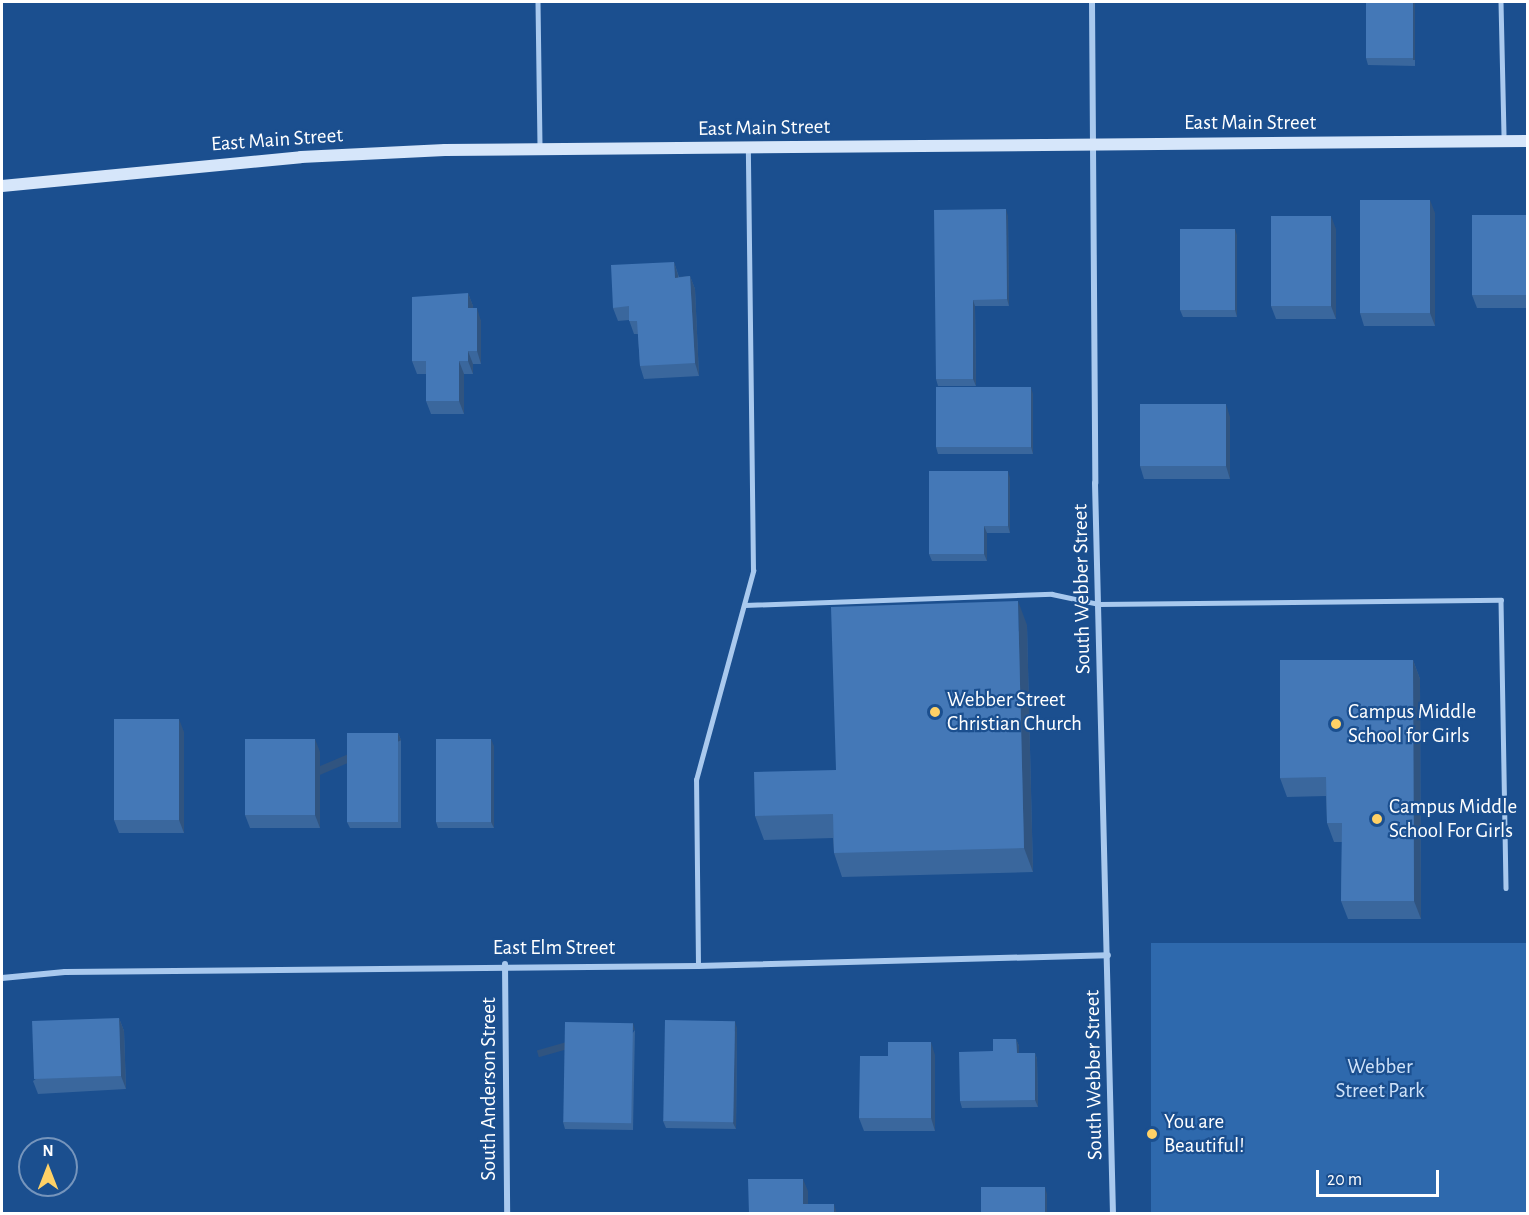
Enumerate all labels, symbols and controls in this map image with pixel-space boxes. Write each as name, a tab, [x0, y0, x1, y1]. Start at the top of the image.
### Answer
street label: East Main Street	[1184, 110, 1316, 136]
street label: East Main Street	[698, 114, 830, 142]
street label: East Main Street	[210, 123, 344, 157]
street label: South Webber Street	[1068, 504, 1096, 674]
place label: Webber Street Christian Church	[947, 687, 1082, 737]
place label: Campus Middle School for Girls	[1348, 699, 1476, 749]
marker: Webber Street Christian Church	[928, 705, 942, 719]
marker: Campus Middle School for Girls	[1329, 717, 1343, 731]
place label: Campus Middle School For Girls	[1389, 794, 1517, 844]
marker: Campus Middle School For Girls	[1370, 812, 1384, 826]
street label: East Elm Street	[493, 935, 615, 961]
street label: South Webber Street	[1080, 990, 1108, 1160]
street label: South Anderson Street	[476, 997, 502, 1181]
park label: Webber Street Park	[1335, 1054, 1425, 1104]
place label: You are Beautiful!	[1164, 1109, 1245, 1159]
marker: You are Beautiful!	[1145, 1127, 1159, 1141]
north arrow	[18, 1137, 78, 1197]
text: N	[42, 1143, 54, 1159]
scale bar	[1319, 1158, 1442, 1196]
text: 20 m	[1327, 1171, 1362, 1189]

